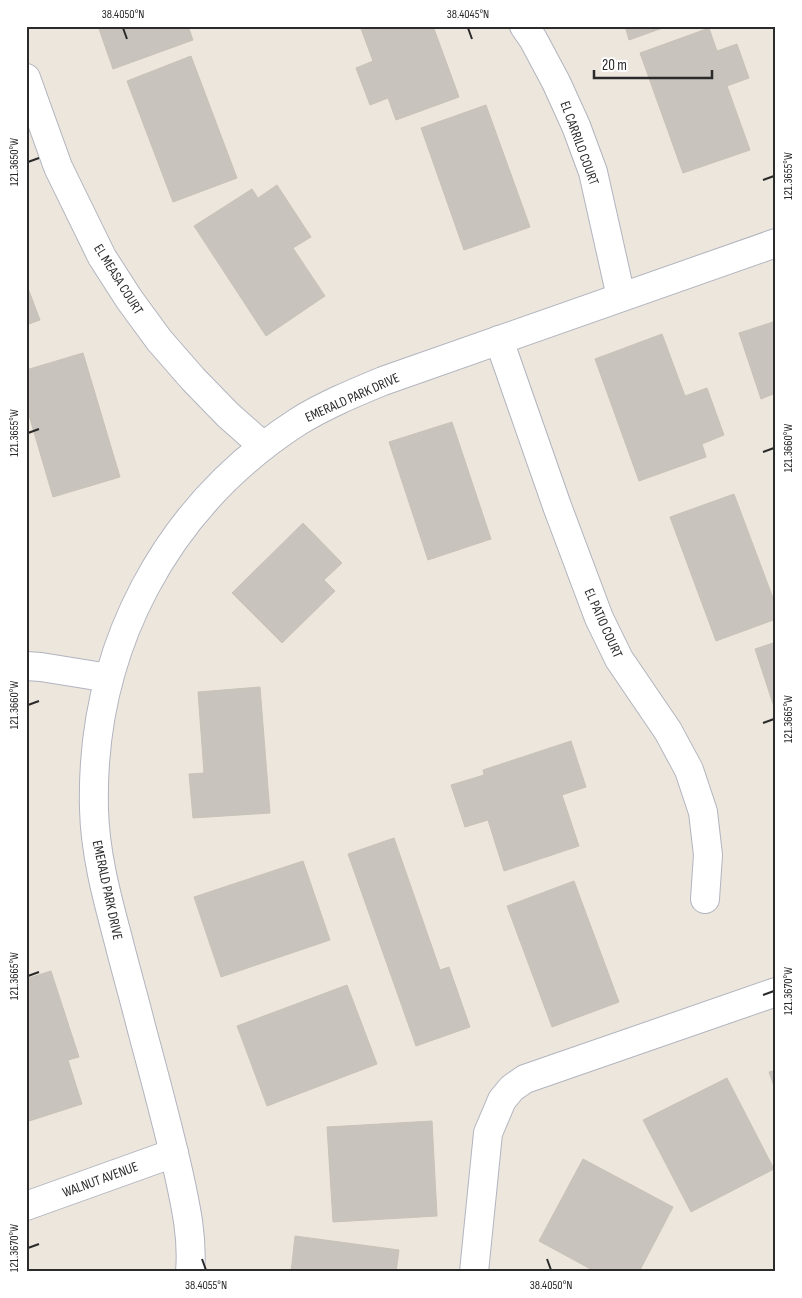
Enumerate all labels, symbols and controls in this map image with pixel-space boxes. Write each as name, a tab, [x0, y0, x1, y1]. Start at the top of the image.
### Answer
text: 38.4050°N	[102, 7, 144, 22]
text: 38.4045°N	[447, 7, 489, 22]
scale bar	[594, 48, 712, 80]
text: 20 m	[602, 56, 627, 75]
street label: EL CARRILO COURT	[556, 99, 603, 188]
text: 121.3650°W	[7, 138, 22, 186]
text: 121.3655°W	[781, 152, 796, 200]
street label: EL MEASA COURT	[90, 241, 147, 318]
street label: EMERALD PARK DRIVE	[302, 369, 402, 426]
text: 121.3655°W	[7, 409, 22, 457]
text: 121.3660°W	[781, 424, 796, 472]
street label: EL PATIO COURT	[581, 586, 627, 661]
text: 121.3660°W	[7, 681, 22, 729]
text: 121.3665°W	[781, 695, 796, 743]
street label: EMERALD PARK DRIVE	[89, 839, 126, 942]
text: 121.3665°W	[7, 952, 22, 1000]
text: 121.3670°W	[781, 967, 796, 1015]
street label: WALNUT AVENUE	[60, 1158, 141, 1201]
text: 121.3670°W	[7, 1224, 22, 1272]
text: 38.4055°N	[185, 1278, 227, 1293]
text: 38.4050°N	[530, 1278, 572, 1293]

